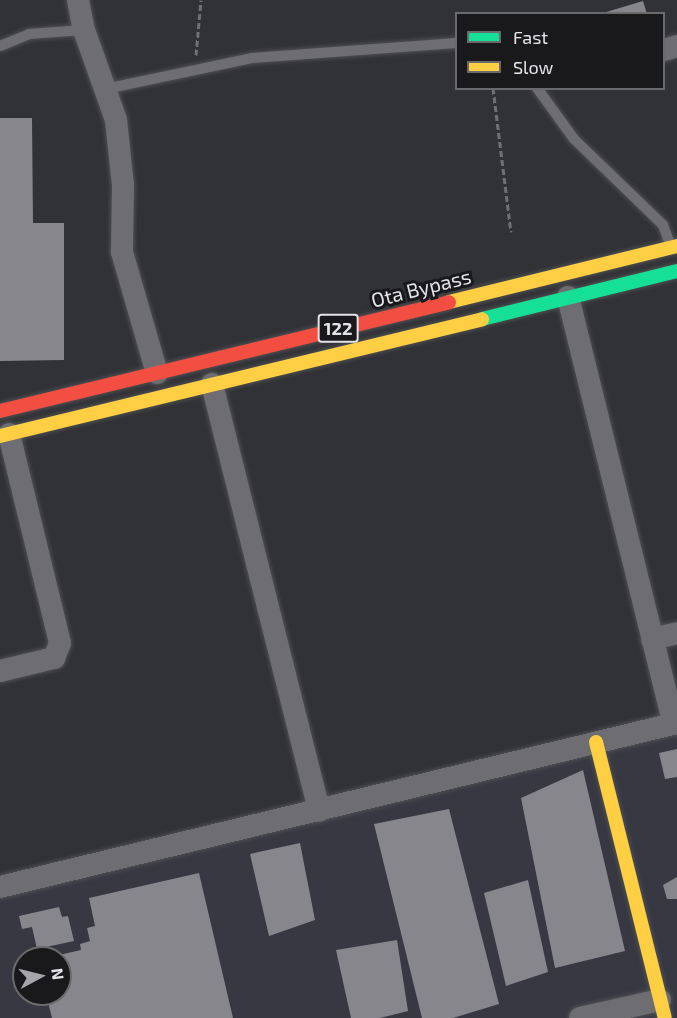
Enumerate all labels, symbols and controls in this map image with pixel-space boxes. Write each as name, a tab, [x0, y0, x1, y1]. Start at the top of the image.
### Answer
legend	[455, 12, 665, 90]
text: Fast	[513, 26, 548, 48]
text: Slow	[513, 56, 553, 78]
street label: Ota Bypass	[368, 264, 474, 312]
road number: 122	[317, 313, 359, 343]
north arrow	[12, 946, 72, 1006]
text: N	[48, 967, 69, 981]

